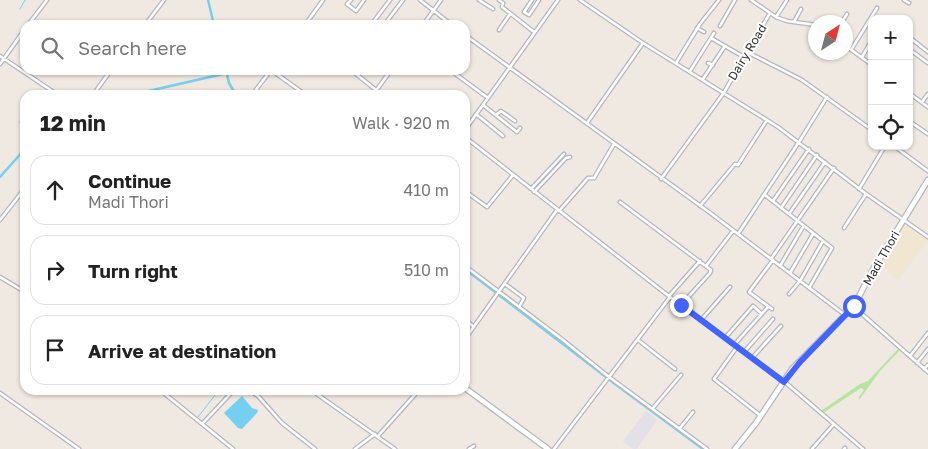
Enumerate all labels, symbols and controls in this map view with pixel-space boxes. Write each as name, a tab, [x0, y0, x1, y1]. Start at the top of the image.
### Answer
north arrow	[808, 15, 853, 60]
map controls	[868, 15, 913, 150]
button: +	[868, 15, 913, 60]
search box	[20, 20, 470, 75]
street label: Dairy Road	[724, 21, 770, 83]
icon: search	[38, 34, 66, 62]
text: Search here	[78, 36, 187, 59]
button: −	[868, 60, 913, 105]
button: locate	[868, 105, 913, 150]
text: 12 min	[40, 110, 106, 136]
text: Walk · 920 m	[352, 113, 450, 133]
text: Continue	[88, 169, 171, 192]
icon: ahead	[41, 176, 69, 204]
text: 410 m	[403, 180, 449, 200]
text: Madi Thori	[88, 192, 169, 212]
street label: Madi Thori	[859, 228, 903, 288]
icon: right	[41, 256, 69, 284]
text: Turn right	[88, 259, 178, 282]
text: 510 m	[404, 260, 449, 280]
route end	[670, 294, 693, 317]
route start	[843, 295, 866, 318]
icon: arrive	[41, 336, 69, 364]
text: Arrive at destination	[88, 339, 276, 362]

